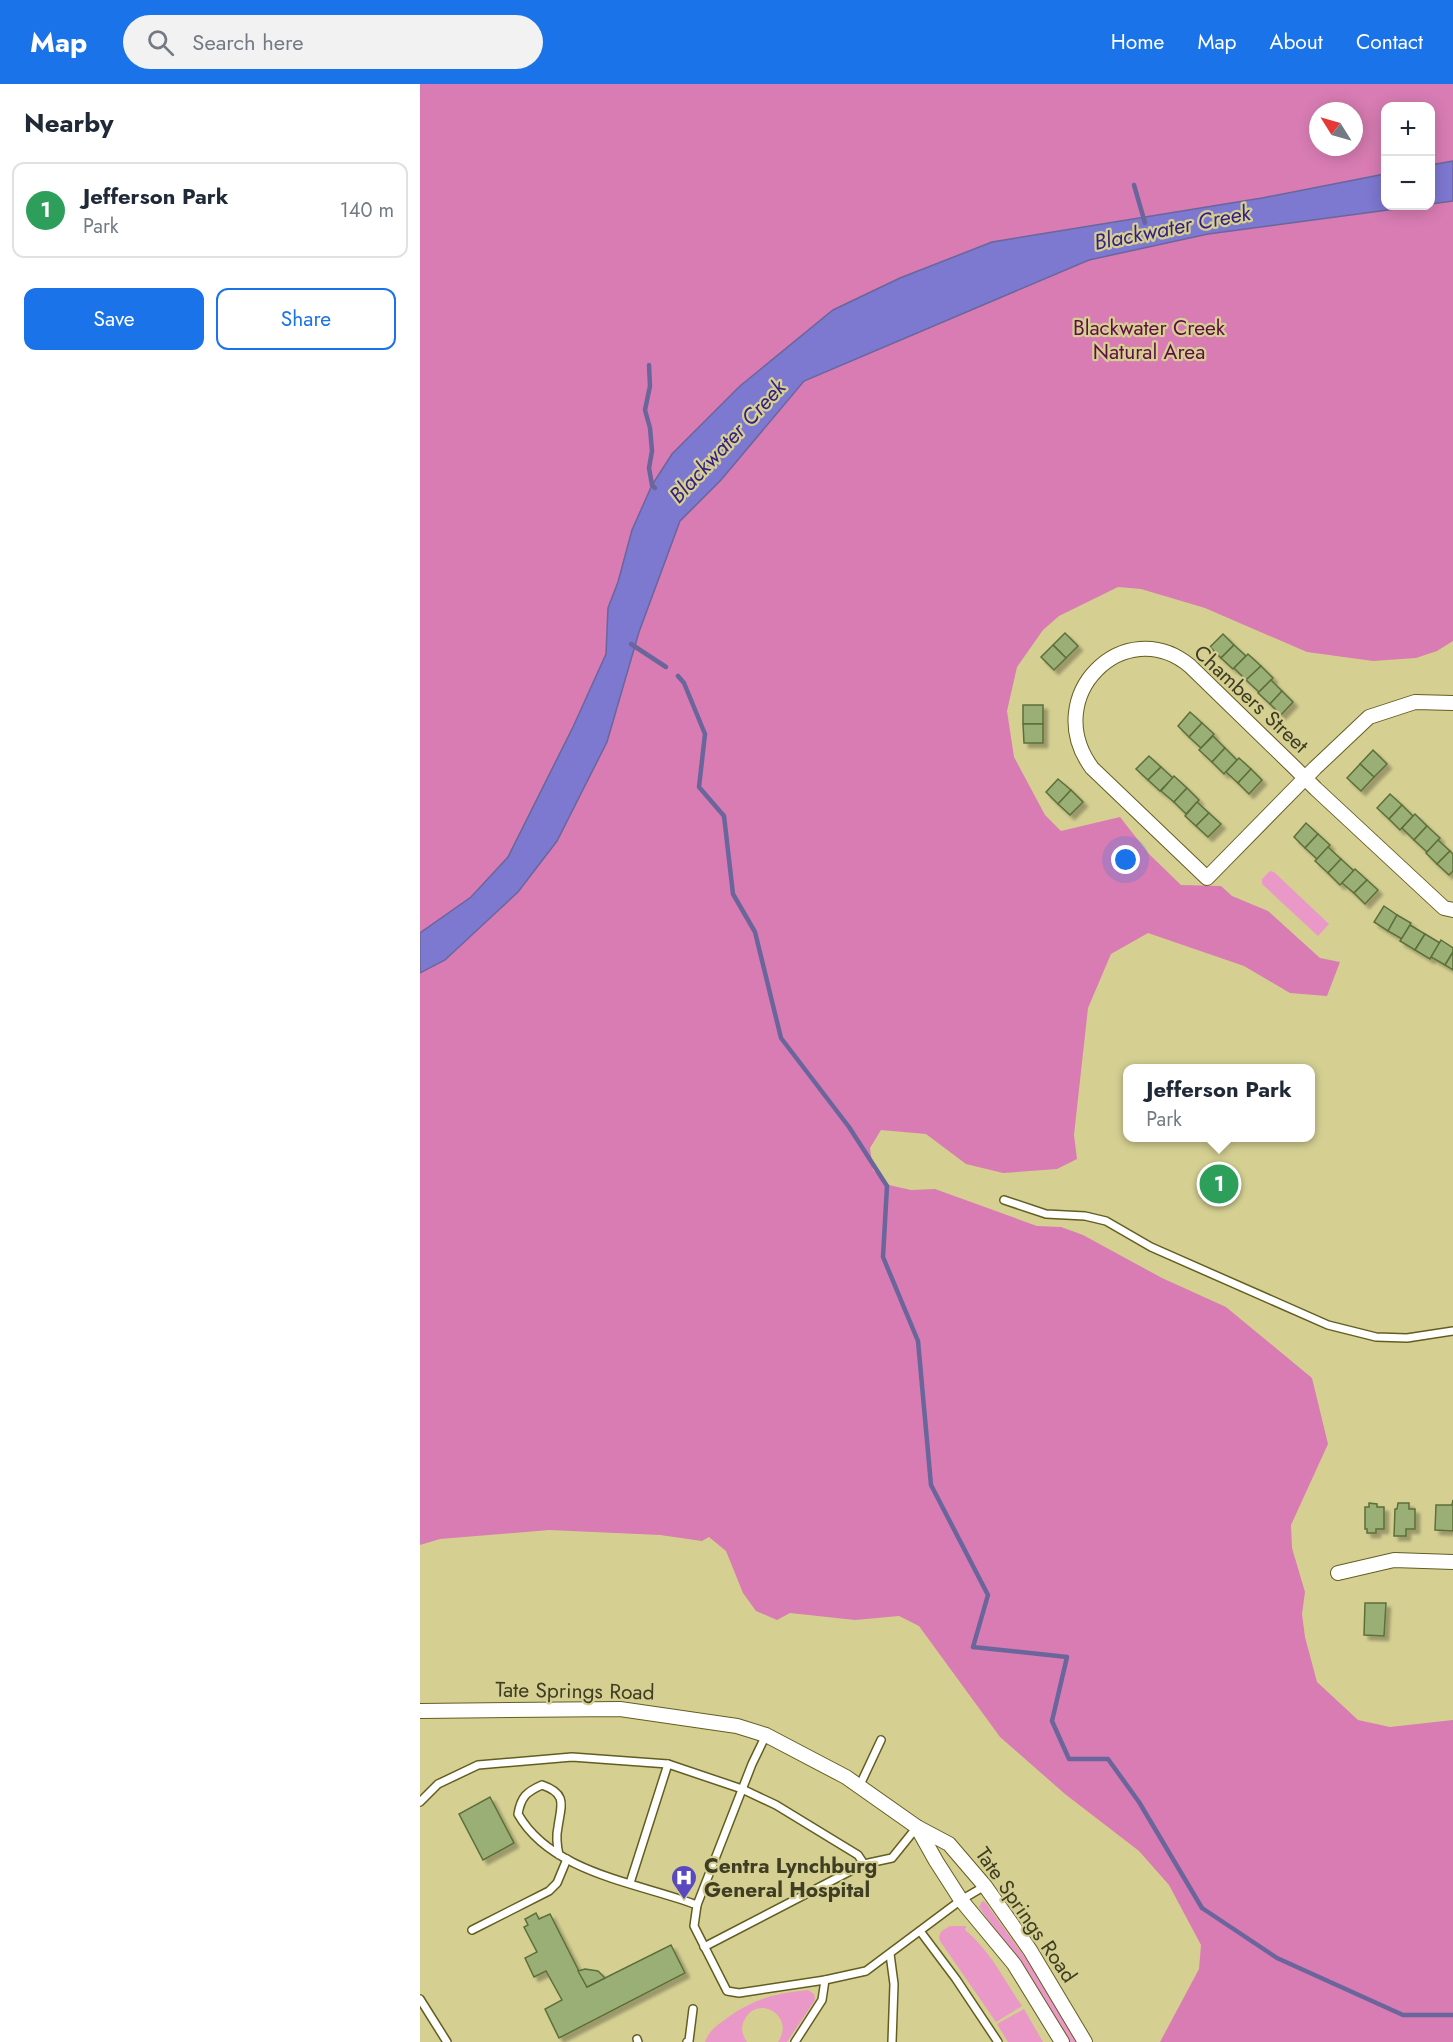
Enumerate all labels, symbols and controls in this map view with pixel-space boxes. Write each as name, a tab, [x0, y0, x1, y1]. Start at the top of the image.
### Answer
search box	[123, 15, 543, 69]
text: Map	[30, 22, 87, 63]
icon: search	[144, 26, 177, 59]
text: Search here	[192, 26, 304, 58]
text: Home	[1111, 27, 1164, 57]
text: Map	[1197, 27, 1237, 57]
text: About	[1270, 27, 1323, 57]
text: Contact	[1356, 27, 1423, 57]
north arrow	[1309, 102, 1363, 156]
map controls	[1381, 102, 1435, 210]
button: +	[1381, 102, 1435, 156]
text: Nearby	[24, 104, 113, 142]
button: −	[1381, 156, 1435, 210]
text: Jefferson Park	[83, 180, 229, 212]
text: 1	[40, 196, 51, 225]
text: 140 m	[340, 196, 394, 225]
water label: Blackwater Creek	[1091, 196, 1255, 258]
text: Park	[83, 212, 119, 241]
button: Save	[24, 288, 204, 350]
button: Share	[216, 288, 396, 350]
park label: Blackwater Creek Natural Area	[1073, 313, 1226, 367]
water label: Blackwater Creek	[661, 371, 794, 510]
street label: Chambers Street	[1187, 638, 1315, 760]
your location	[1111, 845, 1140, 874]
popup	[1123, 1064, 1315, 1142]
text: Jefferson Park	[1146, 1073, 1292, 1105]
text: Park	[1146, 1105, 1182, 1134]
pin: 1	[1200, 1162, 1238, 1206]
street label: Tate Springs Road	[495, 1675, 655, 1707]
street label: Tate Springs Road	[968, 1841, 1084, 1989]
place label: Centra Lynchburg General Hospital	[704, 1851, 877, 1905]
hospital icon: Centra Lynchburg General Hospital	[669, 1863, 699, 1901]

